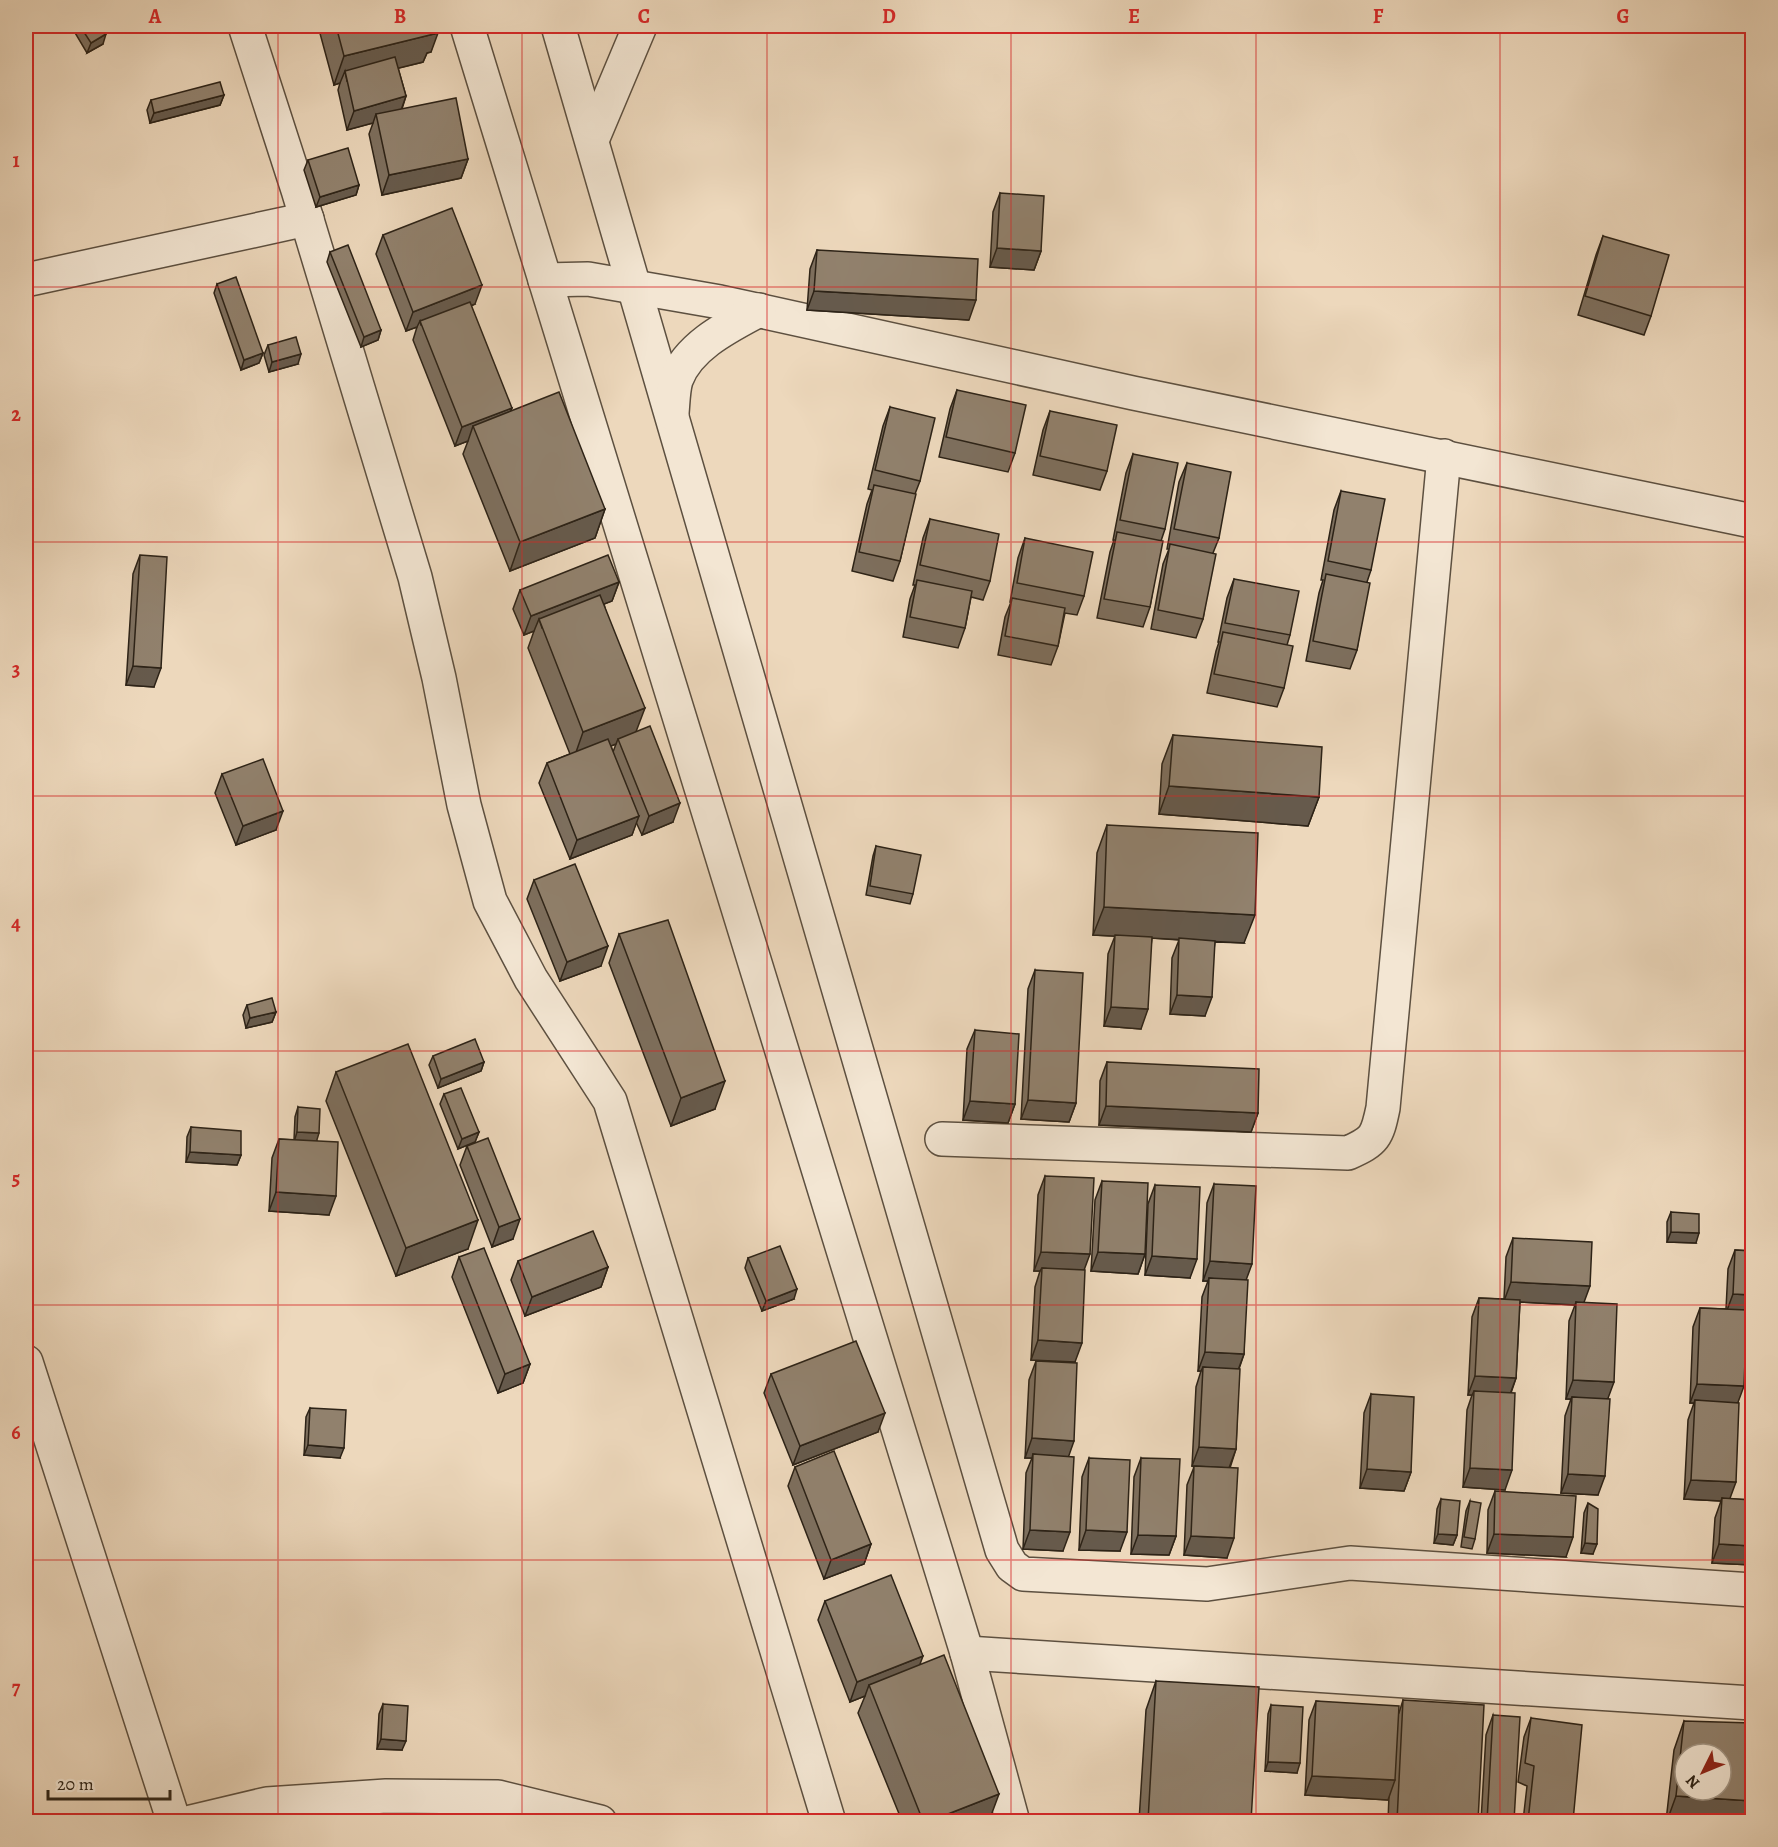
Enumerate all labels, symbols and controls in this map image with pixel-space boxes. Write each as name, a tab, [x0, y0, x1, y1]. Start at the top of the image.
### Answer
text: A	[148, 3, 162, 30]
text: B	[394, 3, 406, 30]
text: C	[638, 3, 650, 30]
text: D	[882, 3, 896, 30]
text: E	[1128, 3, 1140, 30]
text: F	[1373, 3, 1384, 30]
text: G	[1616, 3, 1630, 30]
text: 1	[12, 147, 20, 174]
text: 2	[11, 401, 21, 428]
text: 3	[12, 656, 20, 683]
text: 4	[11, 910, 21, 937]
text: 5	[12, 1165, 20, 1192]
text: 6	[11, 1419, 21, 1446]
text: 7	[12, 1674, 21, 1701]
north arrow	[1673, 1742, 1733, 1802]
scale bar	[48, 1763, 170, 1801]
text: N	[1681, 1770, 1705, 1793]
text: 20 m	[57, 1772, 94, 1796]

